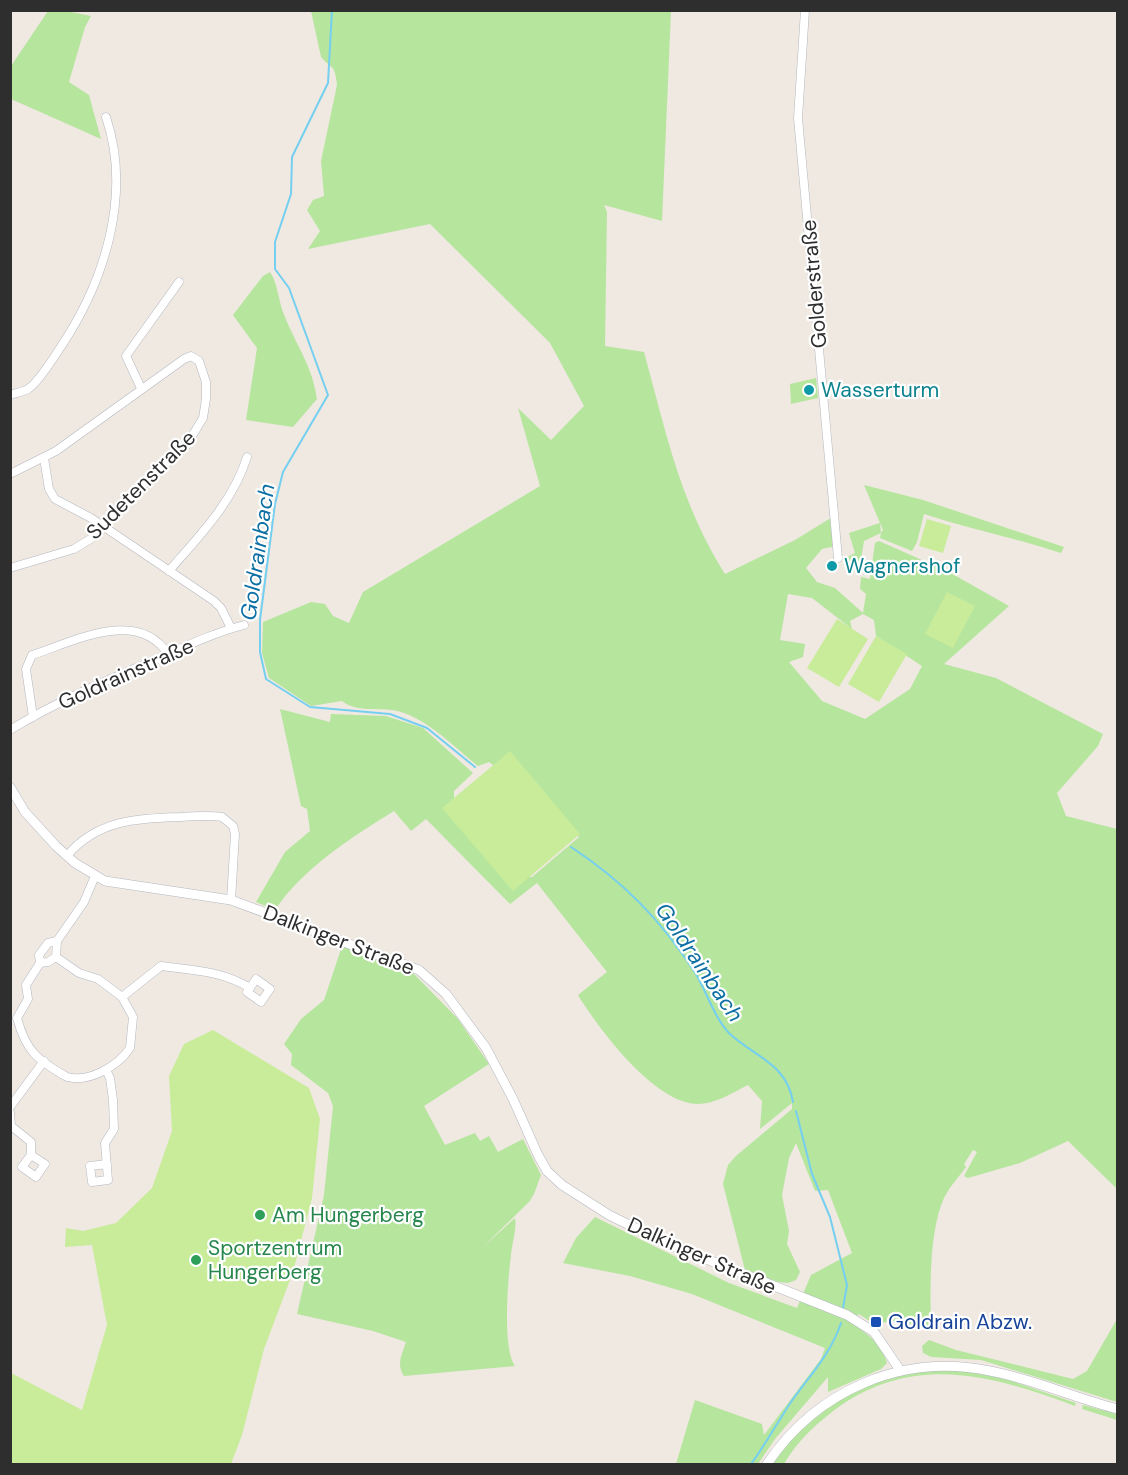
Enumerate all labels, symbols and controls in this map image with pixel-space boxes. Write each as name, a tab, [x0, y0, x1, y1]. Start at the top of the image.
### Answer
street label: Golderstraße	[794, 218, 834, 349]
place label: Wasserturm	[821, 376, 939, 404]
marker: Wasserturm	[802, 383, 816, 397]
street label: Sudetenstraße	[80, 424, 202, 546]
water label: Goldrainbach	[234, 482, 281, 622]
place label: Wagnershof	[844, 552, 960, 580]
marker: Wagnershof	[825, 559, 839, 573]
street label: Goldrainstraße	[54, 632, 198, 716]
water label: Goldrainbach	[649, 897, 750, 1028]
street label: Dalkinger Straße	[259, 898, 419, 982]
place label: Am Hungerberg	[272, 1201, 424, 1229]
marker: Am Hungerberg	[253, 1208, 267, 1222]
street label: Dalkinger Straße	[623, 1211, 781, 1301]
place label: Sportzentrum Hungerberg	[208, 1234, 342, 1286]
marker: Sportzentrum Hungerberg	[189, 1253, 203, 1267]
place label: Goldrain Abzw.	[888, 1308, 1032, 1336]
marker: Goldrain Abzw.	[869, 1315, 883, 1329]

